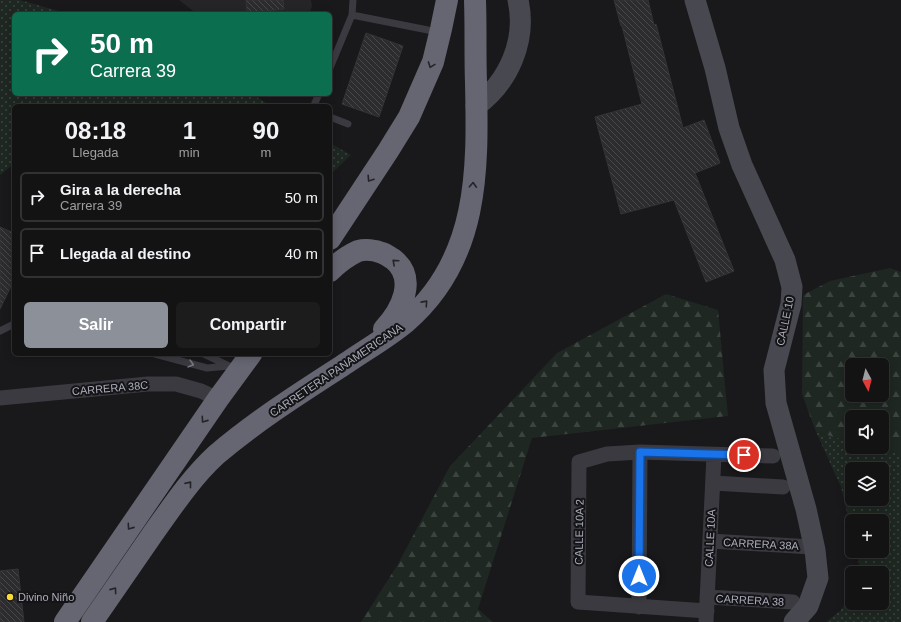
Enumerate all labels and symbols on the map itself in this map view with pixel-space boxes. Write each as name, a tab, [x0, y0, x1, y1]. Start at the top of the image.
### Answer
one-way arrow	[427, 61, 436, 68]
one-way arrow	[367, 175, 375, 182]
one-way arrow	[469, 182, 478, 188]
one-way arrow	[392, 259, 400, 266]
street label: CALLE 10	[774, 295, 796, 347]
one-way arrow	[420, 300, 427, 308]
street label: CARRETERA PANAMERICANA	[267, 321, 405, 419]
north arrow	[845, 358, 889, 402]
one-way arrow	[188, 359, 195, 368]
street label: CARRERA 38C	[71, 379, 149, 397]
one-way arrow	[202, 415, 209, 422]
pin	[727, 438, 761, 472]
one-way arrow	[185, 481, 192, 489]
street label: CALLE 10A 2	[572, 499, 586, 565]
street label: CALLE 10A	[703, 508, 718, 567]
one-way arrow	[128, 522, 135, 529]
street label: CARRERA 38A	[723, 536, 800, 552]
position arrow	[618, 555, 660, 597]
one-way arrow	[109, 587, 117, 594]
place label: Divino Niño	[18, 591, 74, 603]
marker: Divino Niño	[5, 592, 15, 602]
street label: CARRERA 38	[715, 592, 785, 608]

